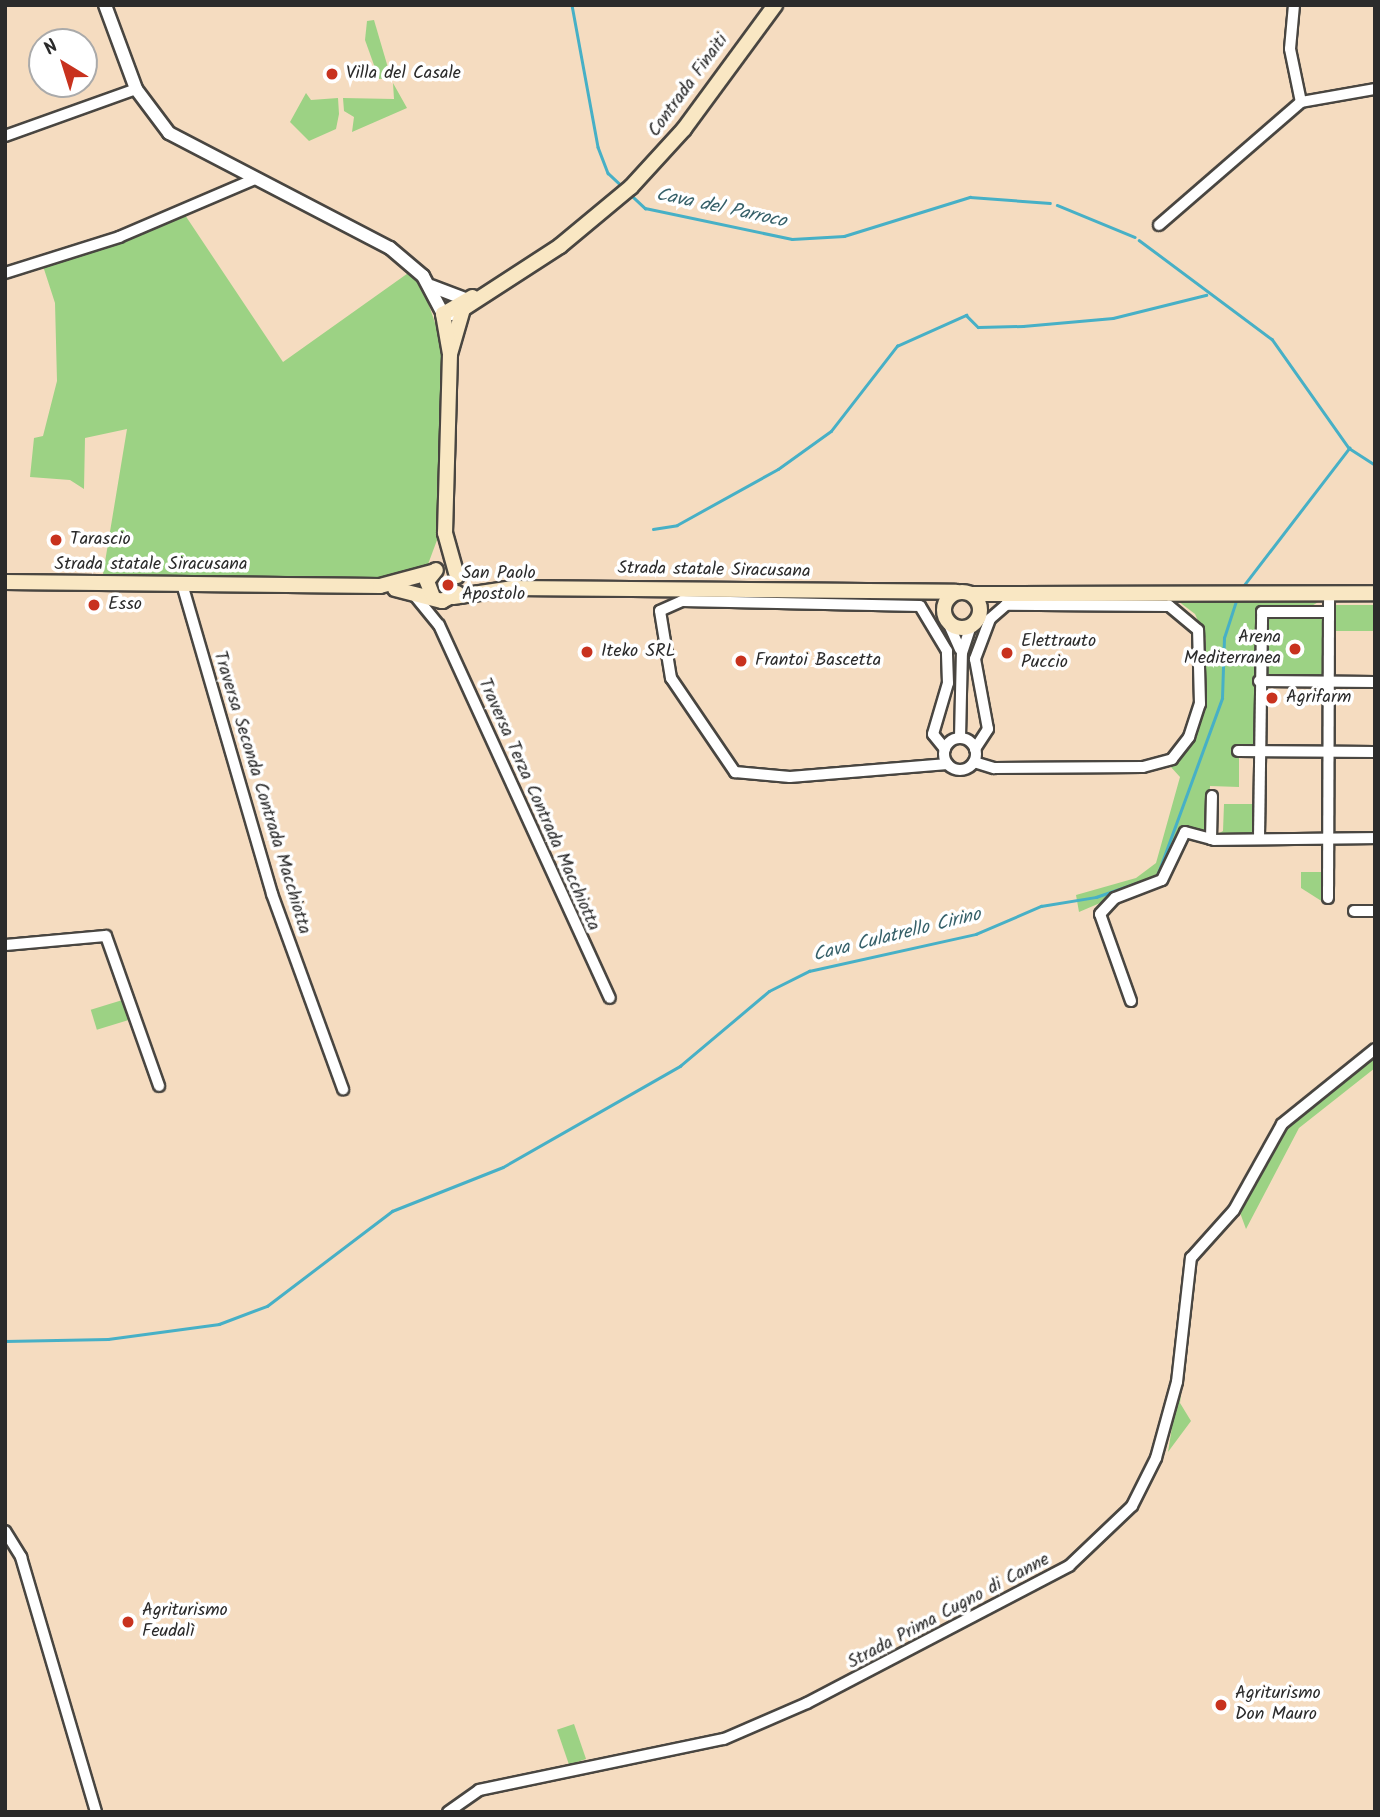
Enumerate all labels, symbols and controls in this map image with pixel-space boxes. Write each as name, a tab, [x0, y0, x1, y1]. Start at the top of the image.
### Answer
north arrow	[28, 28, 98, 98]
street label: Contrada Finaiti	[644, 30, 734, 142]
text: N	[37, 33, 65, 64]
place label: Villa del Casale	[346, 63, 461, 85]
marker: Villa del Casale	[324, 66, 340, 82]
water label: Cava del Parroco	[654, 184, 788, 234]
place label: Tarascio	[70, 529, 131, 551]
marker: Tarascio	[48, 532, 64, 548]
street label: Strada statale Siracusana	[55, 554, 247, 576]
street label: Strada statale Siracusana	[617, 559, 811, 583]
place label: San Paolo Apostolo	[462, 564, 536, 606]
marker: San Paolo Apostolo	[440, 577, 456, 593]
place label: Esso	[108, 594, 142, 616]
marker: Esso	[86, 597, 102, 613]
place label: Arena Mediterranea	[1184, 628, 1281, 670]
place label: Elettrauto Puccio	[1021, 632, 1096, 674]
place label: Iteko SRL	[601, 641, 675, 663]
marker: Arena Mediterranea	[1287, 641, 1303, 657]
marker: Iteko SRL	[579, 644, 595, 660]
marker: Elettrauto Puccio	[999, 645, 1015, 661]
street label: Traversa Seconda Contrada Macchiotta	[208, 649, 314, 937]
place label: Frantoi Bascetta	[755, 650, 881, 672]
marker: Frantoi Bascetta	[733, 653, 749, 669]
street label: Traversa Terza Contrada Macchiotta	[472, 675, 604, 935]
place label: Agrifarm	[1286, 687, 1351, 709]
marker: Agrifarm	[1264, 690, 1280, 706]
water label: Cava Culatrello Cirino	[811, 904, 983, 968]
street label: Strada Prima Cugno di Canne	[844, 1550, 1054, 1674]
place label: Agriturismo Feudalì	[142, 1601, 228, 1644]
marker: Agriturismo Feudalì	[120, 1614, 136, 1630]
place label: Agriturismo Don Mauro	[1235, 1684, 1321, 1726]
marker: Agriturismo Don Mauro	[1213, 1697, 1229, 1713]

